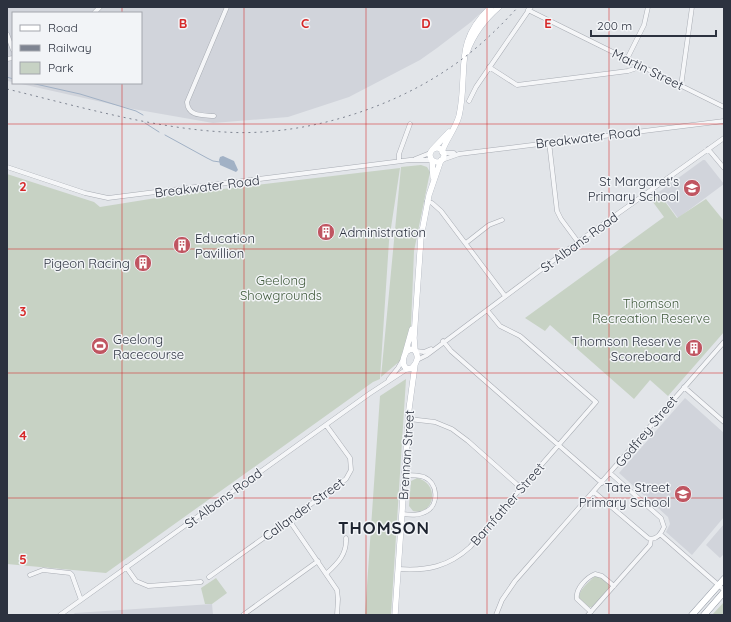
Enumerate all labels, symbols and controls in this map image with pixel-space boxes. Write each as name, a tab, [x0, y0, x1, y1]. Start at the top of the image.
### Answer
legend	[12, 12, 142, 84]
scale bar	[591, 12, 716, 38]
text: B	[179, 15, 187, 31]
text: C	[301, 15, 309, 31]
text: D	[421, 15, 431, 31]
text: E	[544, 15, 552, 31]
text: 200 m	[597, 18, 632, 33]
text: Road	[48, 20, 78, 35]
text: Railway	[48, 40, 92, 55]
street label: Martin Street	[610, 45, 686, 93]
text: Park	[48, 60, 73, 75]
street label: Breakwater Road	[535, 123, 641, 151]
street label: Breakwater Road	[154, 172, 260, 200]
place label: St Margaret's Primary School	[588, 173, 679, 204]
text: 2	[19, 178, 27, 194]
school or university icon: St Margaret's Primary School	[682, 178, 702, 198]
street label: St Albans Road	[537, 209, 621, 275]
building icon: Administration	[316, 222, 336, 242]
place label: Administration	[339, 224, 426, 240]
place label: Education Pavillion	[195, 230, 255, 261]
building icon: Education Pavillion	[172, 235, 192, 255]
building icon: Pigeon Racing	[133, 253, 153, 273]
place label: Pigeon Racing	[44, 255, 130, 271]
park label: Geelong Showgrounds	[240, 272, 322, 303]
park label: Thomson Recreation Reserve	[592, 295, 710, 326]
text: 3	[20, 303, 27, 319]
place label: Geelong Racecourse	[113, 331, 184, 362]
place label: Thomson Reserve Scoreboard	[572, 333, 681, 364]
sports icon: Geelong Racecourse	[90, 336, 110, 356]
building icon: Thomson Reserve Scoreboard	[684, 338, 704, 358]
street label: Godfrey Street	[612, 392, 680, 470]
street label: Brennan Street	[395, 410, 417, 500]
text: 4	[19, 427, 27, 443]
street label: Barnfather Street	[467, 459, 547, 549]
street label: St Albans Road	[181, 465, 265, 531]
street label: Callander Street	[259, 474, 347, 544]
place label: Tate Street Primary School	[579, 479, 670, 510]
school or university icon: Tate Street Primary School	[673, 484, 693, 504]
district label: THOMSON	[338, 517, 430, 538]
text: 5	[19, 551, 27, 567]

